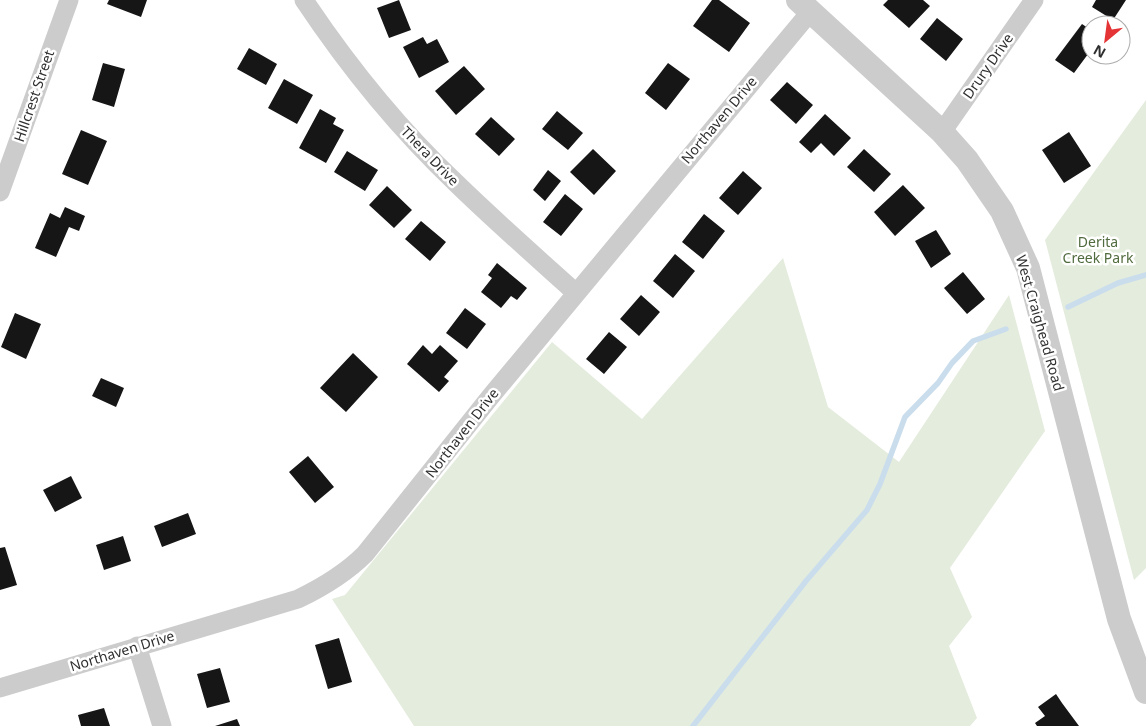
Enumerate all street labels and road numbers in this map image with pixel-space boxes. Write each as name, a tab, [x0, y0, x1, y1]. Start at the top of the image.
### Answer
street label: Drury Drive	[958, 29, 1017, 102]
street label: Hillcrest Street	[9, 47, 58, 144]
street label: Northaven Drive	[677, 72, 761, 167]
street label: Thera Drive	[397, 122, 464, 190]
street label: West Craighead Road	[1012, 253, 1069, 393]
street label: Northaven Drive	[421, 384, 503, 481]
street label: Northaven Drive	[67, 626, 177, 675]

